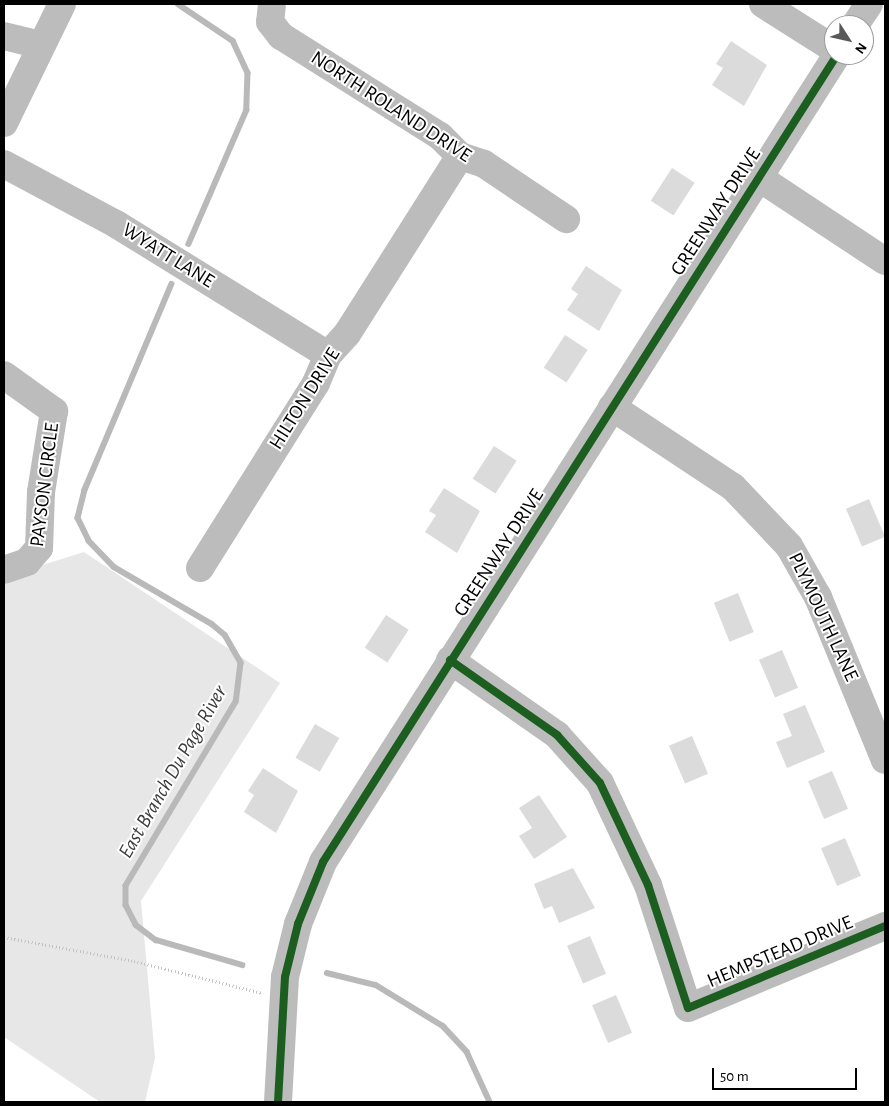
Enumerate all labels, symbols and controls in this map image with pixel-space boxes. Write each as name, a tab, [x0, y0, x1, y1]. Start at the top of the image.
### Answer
north arrow	[824, 15, 874, 65]
text: N	[852, 40, 869, 56]
street label: NORTH ROLAND DRIVE	[306, 46, 476, 168]
street label: GREENWAY DRIVE	[666, 144, 766, 280]
street label: WYATT LANE	[118, 218, 218, 294]
street label: HILTON DRIVE	[264, 344, 346, 454]
street label: PAYSON CIRCLE	[25, 422, 65, 548]
street label: GREENWAY DRIVE	[449, 485, 549, 621]
street label: PLYMOUTH LANE	[783, 549, 863, 685]
water label: East Branch Du Page River	[113, 681, 233, 863]
street label: HEMPSTEAD DRIVE	[704, 911, 856, 993]
scale bar	[714, 1058, 859, 1090]
text: 50 m	[720, 1069, 749, 1084]

